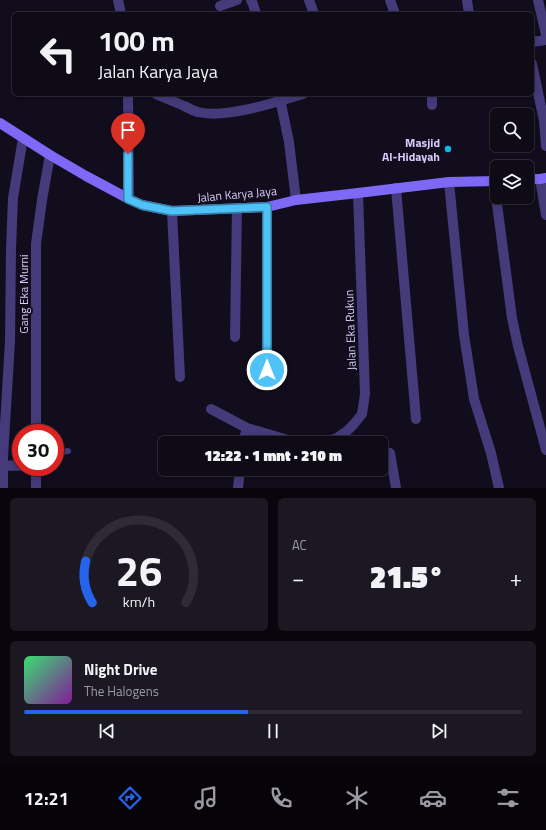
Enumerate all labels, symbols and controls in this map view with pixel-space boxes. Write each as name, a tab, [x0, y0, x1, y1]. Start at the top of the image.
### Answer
text: 100 m	[98, 19, 175, 62]
icon: left	[32, 28, 84, 80]
text: Jalan Karya Jaya	[98, 58, 218, 85]
map controls	[490, 108, 534, 204]
button: search	[490, 108, 534, 152]
pin	[111, 113, 145, 154]
icon: arrive	[117, 119, 139, 141]
place label: Masjid Al-Hidayah	[382, 133, 440, 166]
marker: Masjid Al-Hidayah	[443, 144, 453, 154]
button: layers	[490, 160, 534, 204]
street label: Jalan Karya Jaya	[196, 181, 278, 207]
street label: Gang Eka Murni	[14, 254, 33, 334]
street label: Jalan Eka Rukun	[339, 289, 361, 371]
position arrow	[246, 349, 288, 391]
speed limit sign: 30	[12, 424, 64, 476]
text: 12:22 · 1 mnt · 210 m	[204, 444, 342, 467]
text: AC	[292, 535, 307, 555]
text: 26	[116, 538, 162, 601]
text: 21.5°	[370, 554, 444, 600]
text: −	[292, 561, 304, 595]
text: +	[510, 561, 522, 595]
text: km/h	[123, 590, 155, 612]
text: Night Drive	[84, 658, 157, 681]
text: The Halogens	[84, 681, 159, 701]
icon: previous	[96, 720, 118, 742]
icon: pause	[262, 720, 284, 742]
icon: next	[428, 720, 450, 742]
icon: directions	[116, 784, 144, 812]
icon: music	[192, 784, 220, 812]
icon: phone	[267, 784, 295, 812]
icon: climate	[343, 784, 371, 812]
icon: car	[419, 784, 447, 812]
icon: filters	[494, 784, 522, 812]
text: 12:21	[24, 785, 69, 812]

